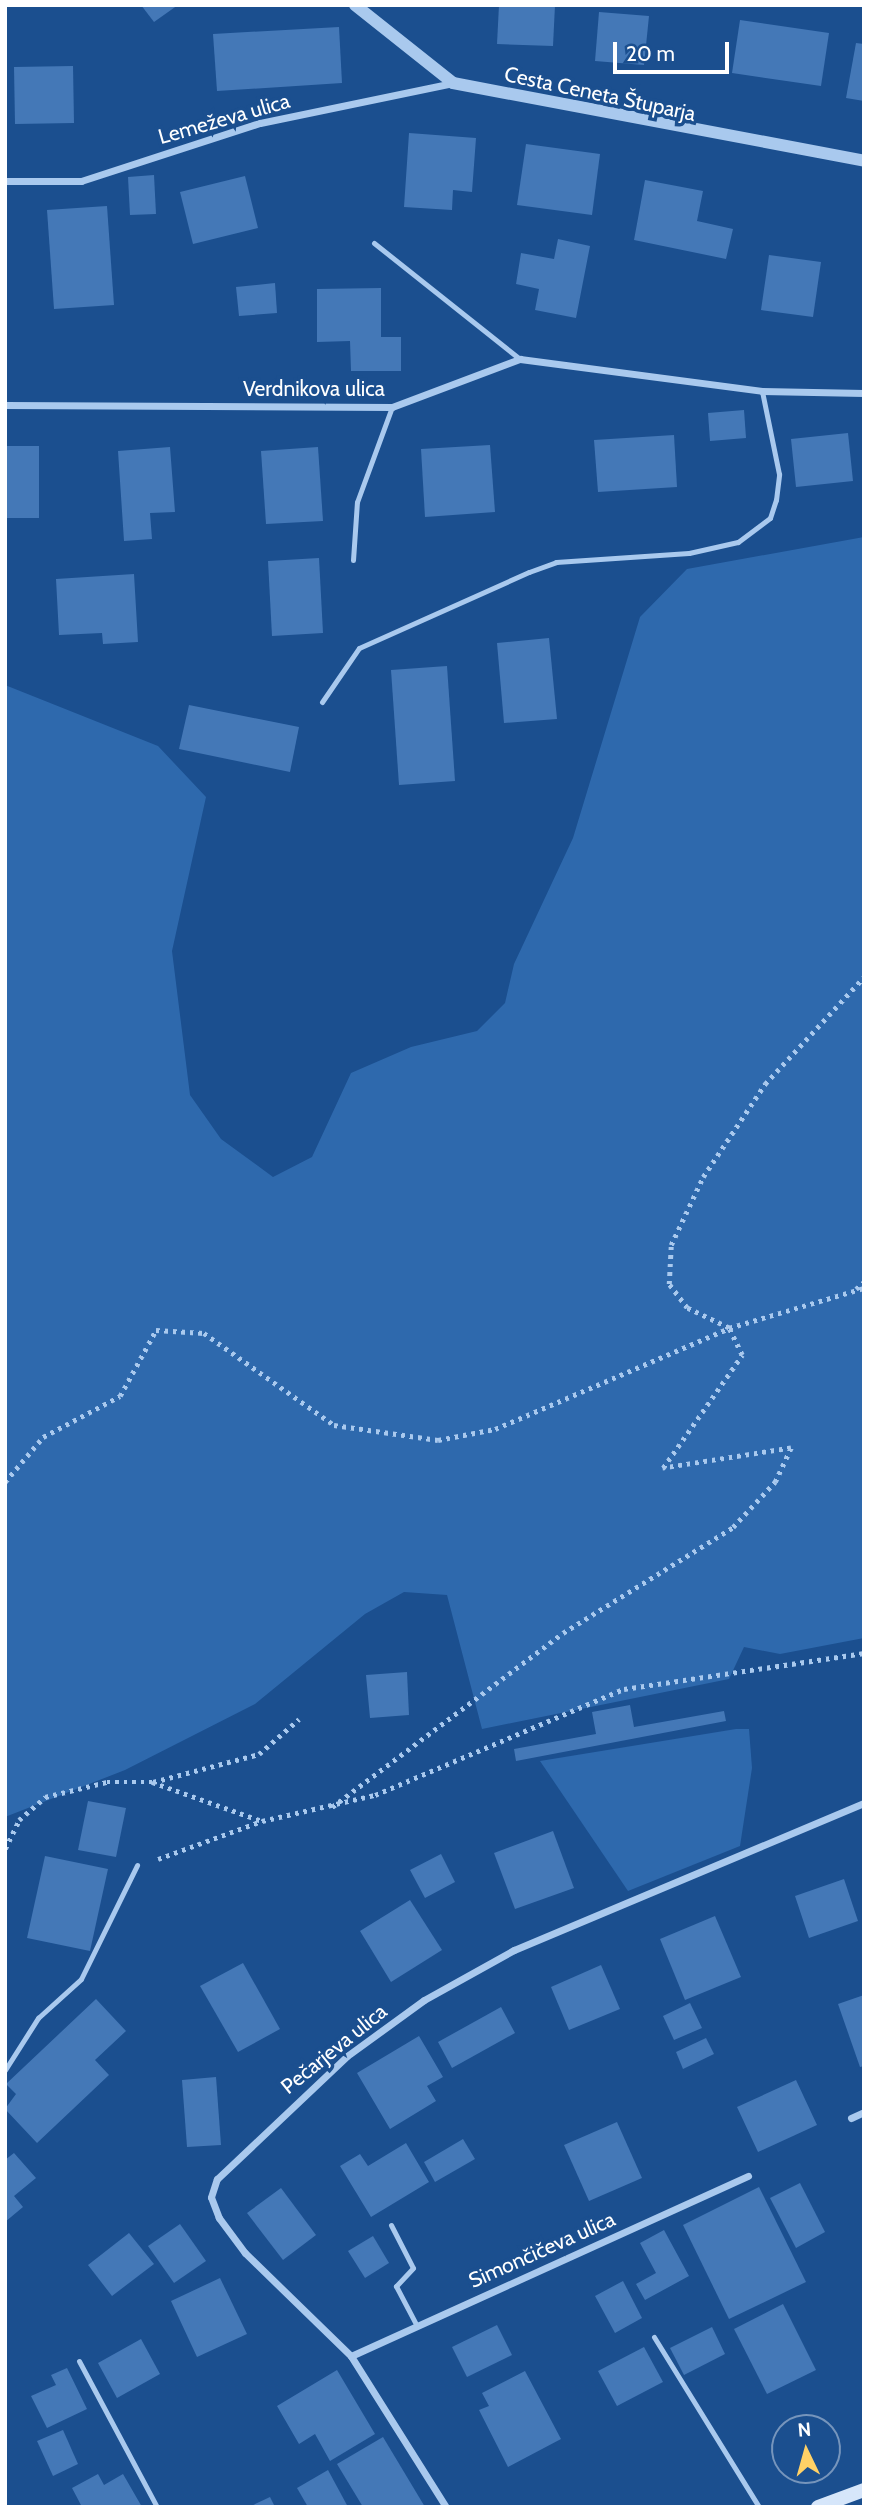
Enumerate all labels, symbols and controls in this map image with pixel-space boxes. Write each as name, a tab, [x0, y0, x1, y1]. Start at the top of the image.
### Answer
scale bar	[617, 28, 732, 72]
text: 20 m	[626, 41, 675, 66]
street label: Cesta Ceneta Štuparja	[502, 61, 698, 127]
street label: Lemeževa ulica	[155, 88, 293, 150]
street label: Verdnikova ulica	[243, 376, 385, 402]
street label: Pečarjeva ulica	[276, 1999, 392, 2099]
street label: Simončičeva ulica	[465, 2206, 619, 2294]
north arrow	[771, 2414, 841, 2484]
text: N	[797, 2418, 812, 2442]

